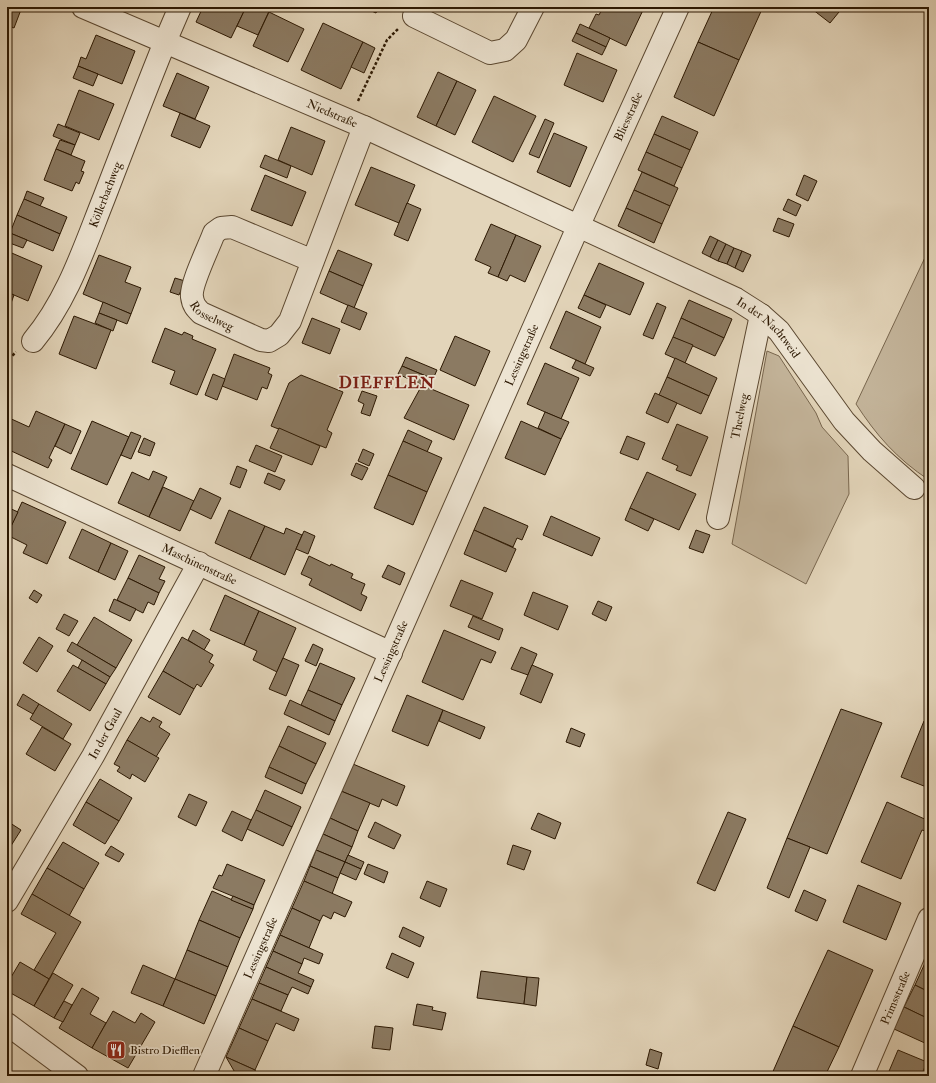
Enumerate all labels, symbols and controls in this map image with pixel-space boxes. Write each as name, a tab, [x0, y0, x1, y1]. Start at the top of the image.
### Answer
street label: Bliesstraße	[611, 90, 646, 143]
street label: Niedstraße	[305, 96, 360, 131]
street label: Köllerbachweg	[86, 158, 125, 230]
street label: In der Nachtweid	[734, 294, 804, 361]
street label: Rosselweg	[186, 298, 237, 335]
street label: Lessingstraße	[501, 322, 542, 388]
district label: DIEFFLEN	[339, 373, 435, 393]
street label: Theelweg	[727, 391, 752, 441]
street label: Maschinenstraße	[159, 540, 239, 588]
street label: Lessingstraße	[371, 618, 411, 685]
street label: In der Gaul	[85, 706, 125, 762]
street label: Lessingstraße	[240, 915, 281, 981]
street label: Primsstraße	[877, 969, 913, 1027]
restaurant icon: Bistro Diefflen	[105, 1039, 127, 1061]
place label: Bistro Diefflen	[130, 1043, 200, 1058]

